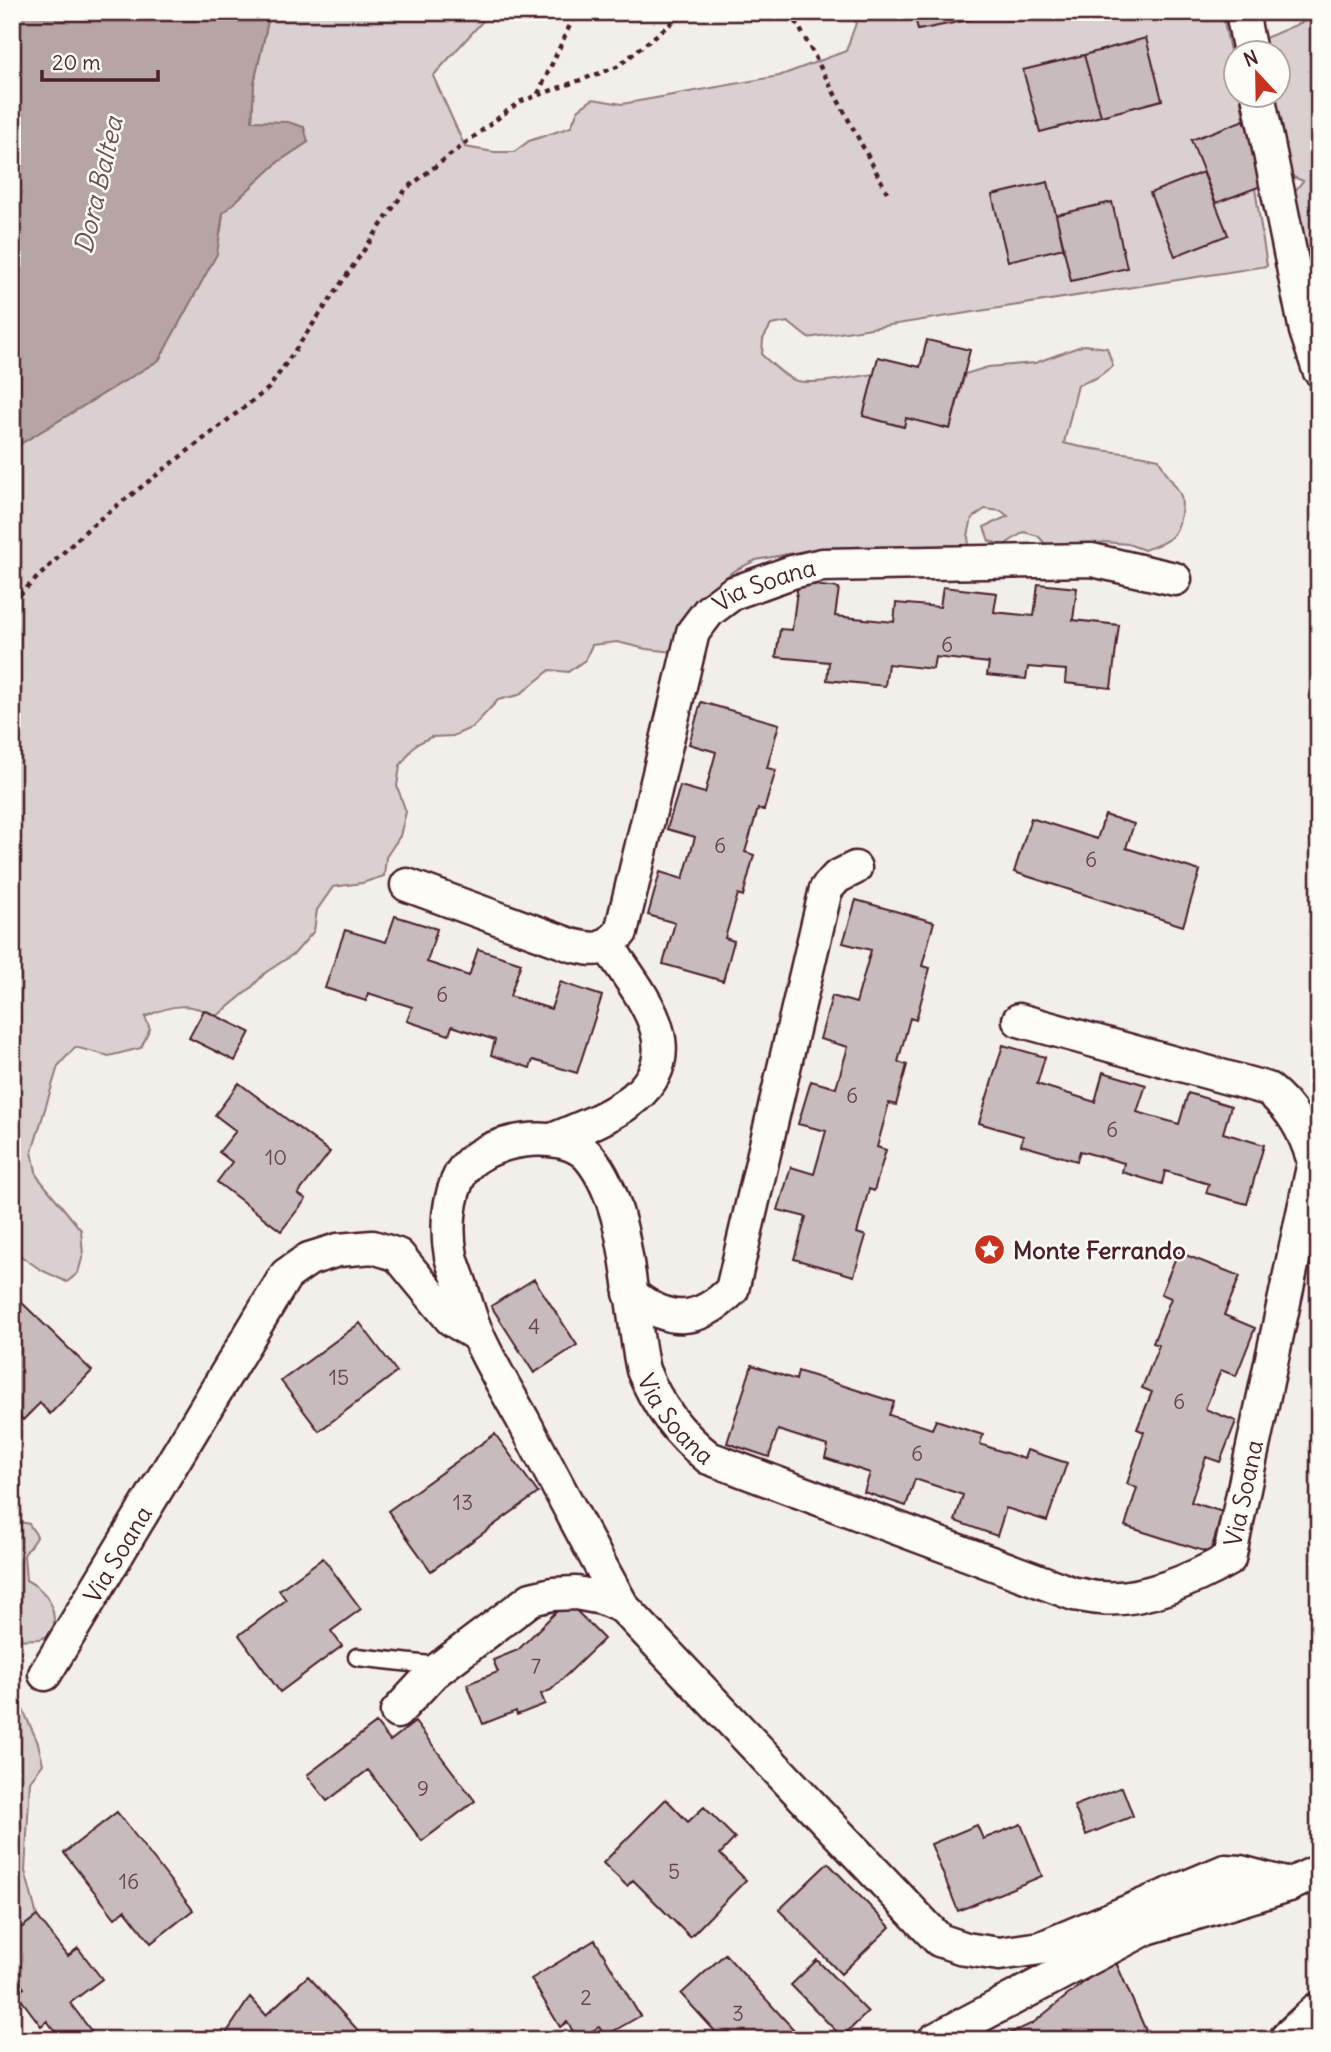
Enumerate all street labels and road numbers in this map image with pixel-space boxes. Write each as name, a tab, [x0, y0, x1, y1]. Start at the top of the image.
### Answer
street label: Via Soana	[707, 552, 819, 618]
street label: Via Soana	[631, 1369, 720, 1471]
street label: Via Soana	[1217, 1437, 1269, 1549]
street label: Via Soana	[77, 1500, 158, 1608]

